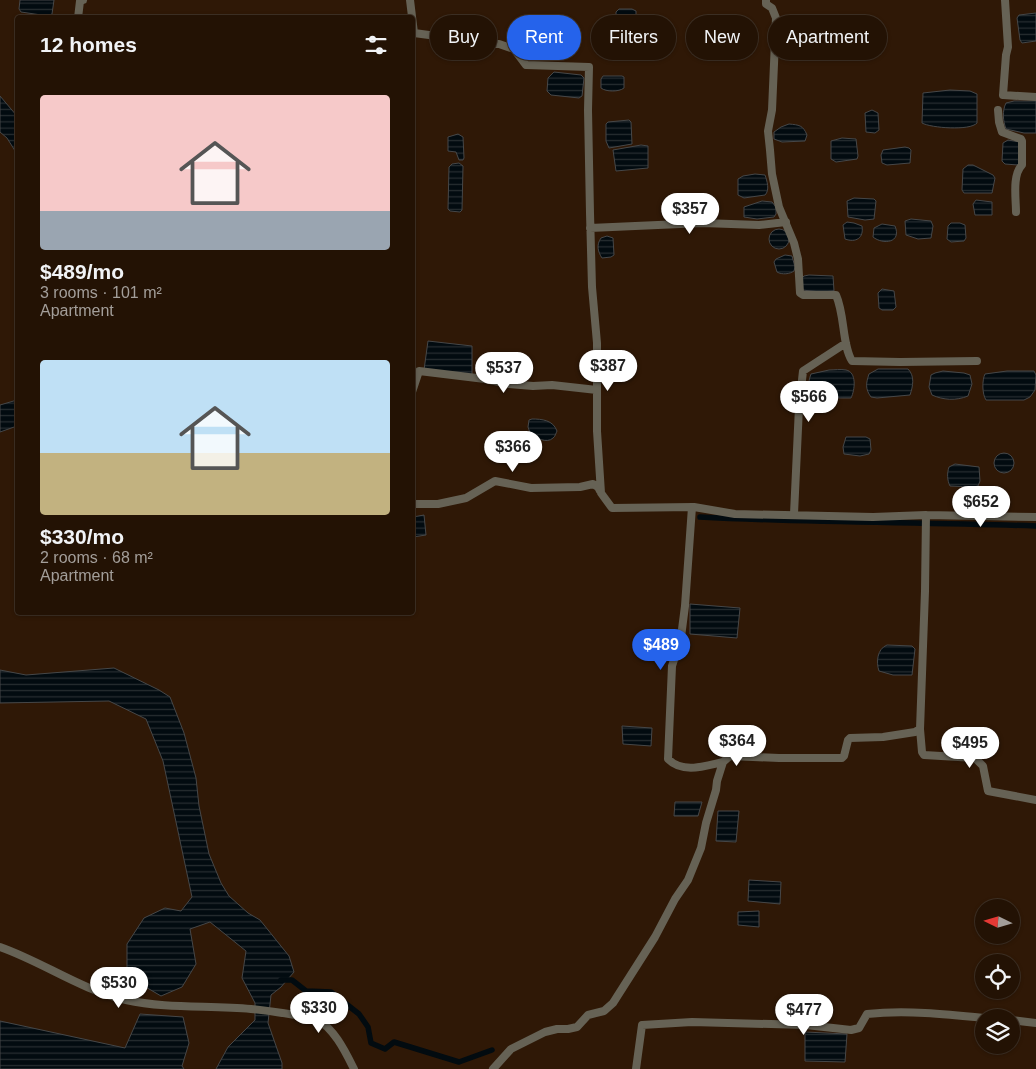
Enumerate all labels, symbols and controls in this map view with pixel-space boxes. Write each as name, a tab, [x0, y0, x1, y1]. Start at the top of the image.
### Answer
chip: Buy	[430, 15, 497, 60]
chip: Rent	[507, 15, 581, 60]
chip: Filters	[591, 15, 676, 60]
chip: New	[686, 15, 758, 60]
chip: Apartment	[768, 15, 887, 60]
icon: filters	[362, 31, 390, 59]
text: 12 homes	[40, 33, 137, 56]
icon: home	[170, 128, 260, 218]
pin: $357	[660, 192, 720, 235]
text: $357	[672, 200, 708, 217]
text: $489/mo	[40, 260, 124, 283]
text: 3 rooms · 101 m²	[40, 284, 162, 301]
text: Apartment	[40, 302, 114, 319]
pin: $387	[578, 350, 638, 392]
pin: $537	[474, 352, 534, 394]
text: $387	[590, 357, 626, 374]
text: $537	[486, 359, 522, 376]
pin: $566	[779, 380, 839, 423]
text: $566	[791, 388, 827, 405]
icon: home	[170, 393, 260, 483]
pin: $366	[483, 430, 543, 473]
text: $366	[495, 438, 531, 455]
pin: $652	[951, 486, 1011, 528]
text: $652	[963, 493, 999, 510]
text: $330/mo	[40, 525, 124, 548]
text: 2 rooms · 68 m²	[40, 549, 153, 566]
text: Apartment	[40, 567, 114, 584]
pin: $489	[631, 628, 691, 671]
text: $489	[643, 636, 679, 653]
pin: $364	[707, 724, 767, 767]
pin: $495	[940, 726, 1000, 769]
text: $364	[719, 732, 755, 749]
text: $495	[952, 734, 988, 751]
north arrow	[975, 899, 1020, 944]
map controls	[975, 899, 1020, 1054]
button: locate	[975, 954, 1020, 999]
pin: $530	[89, 966, 149, 1009]
text: $530	[101, 974, 137, 991]
pin: $330	[289, 992, 349, 1034]
pin: $477	[774, 994, 834, 1036]
text: $330	[301, 999, 337, 1016]
text: $477	[786, 1001, 822, 1018]
button: layers	[975, 1009, 1020, 1054]

